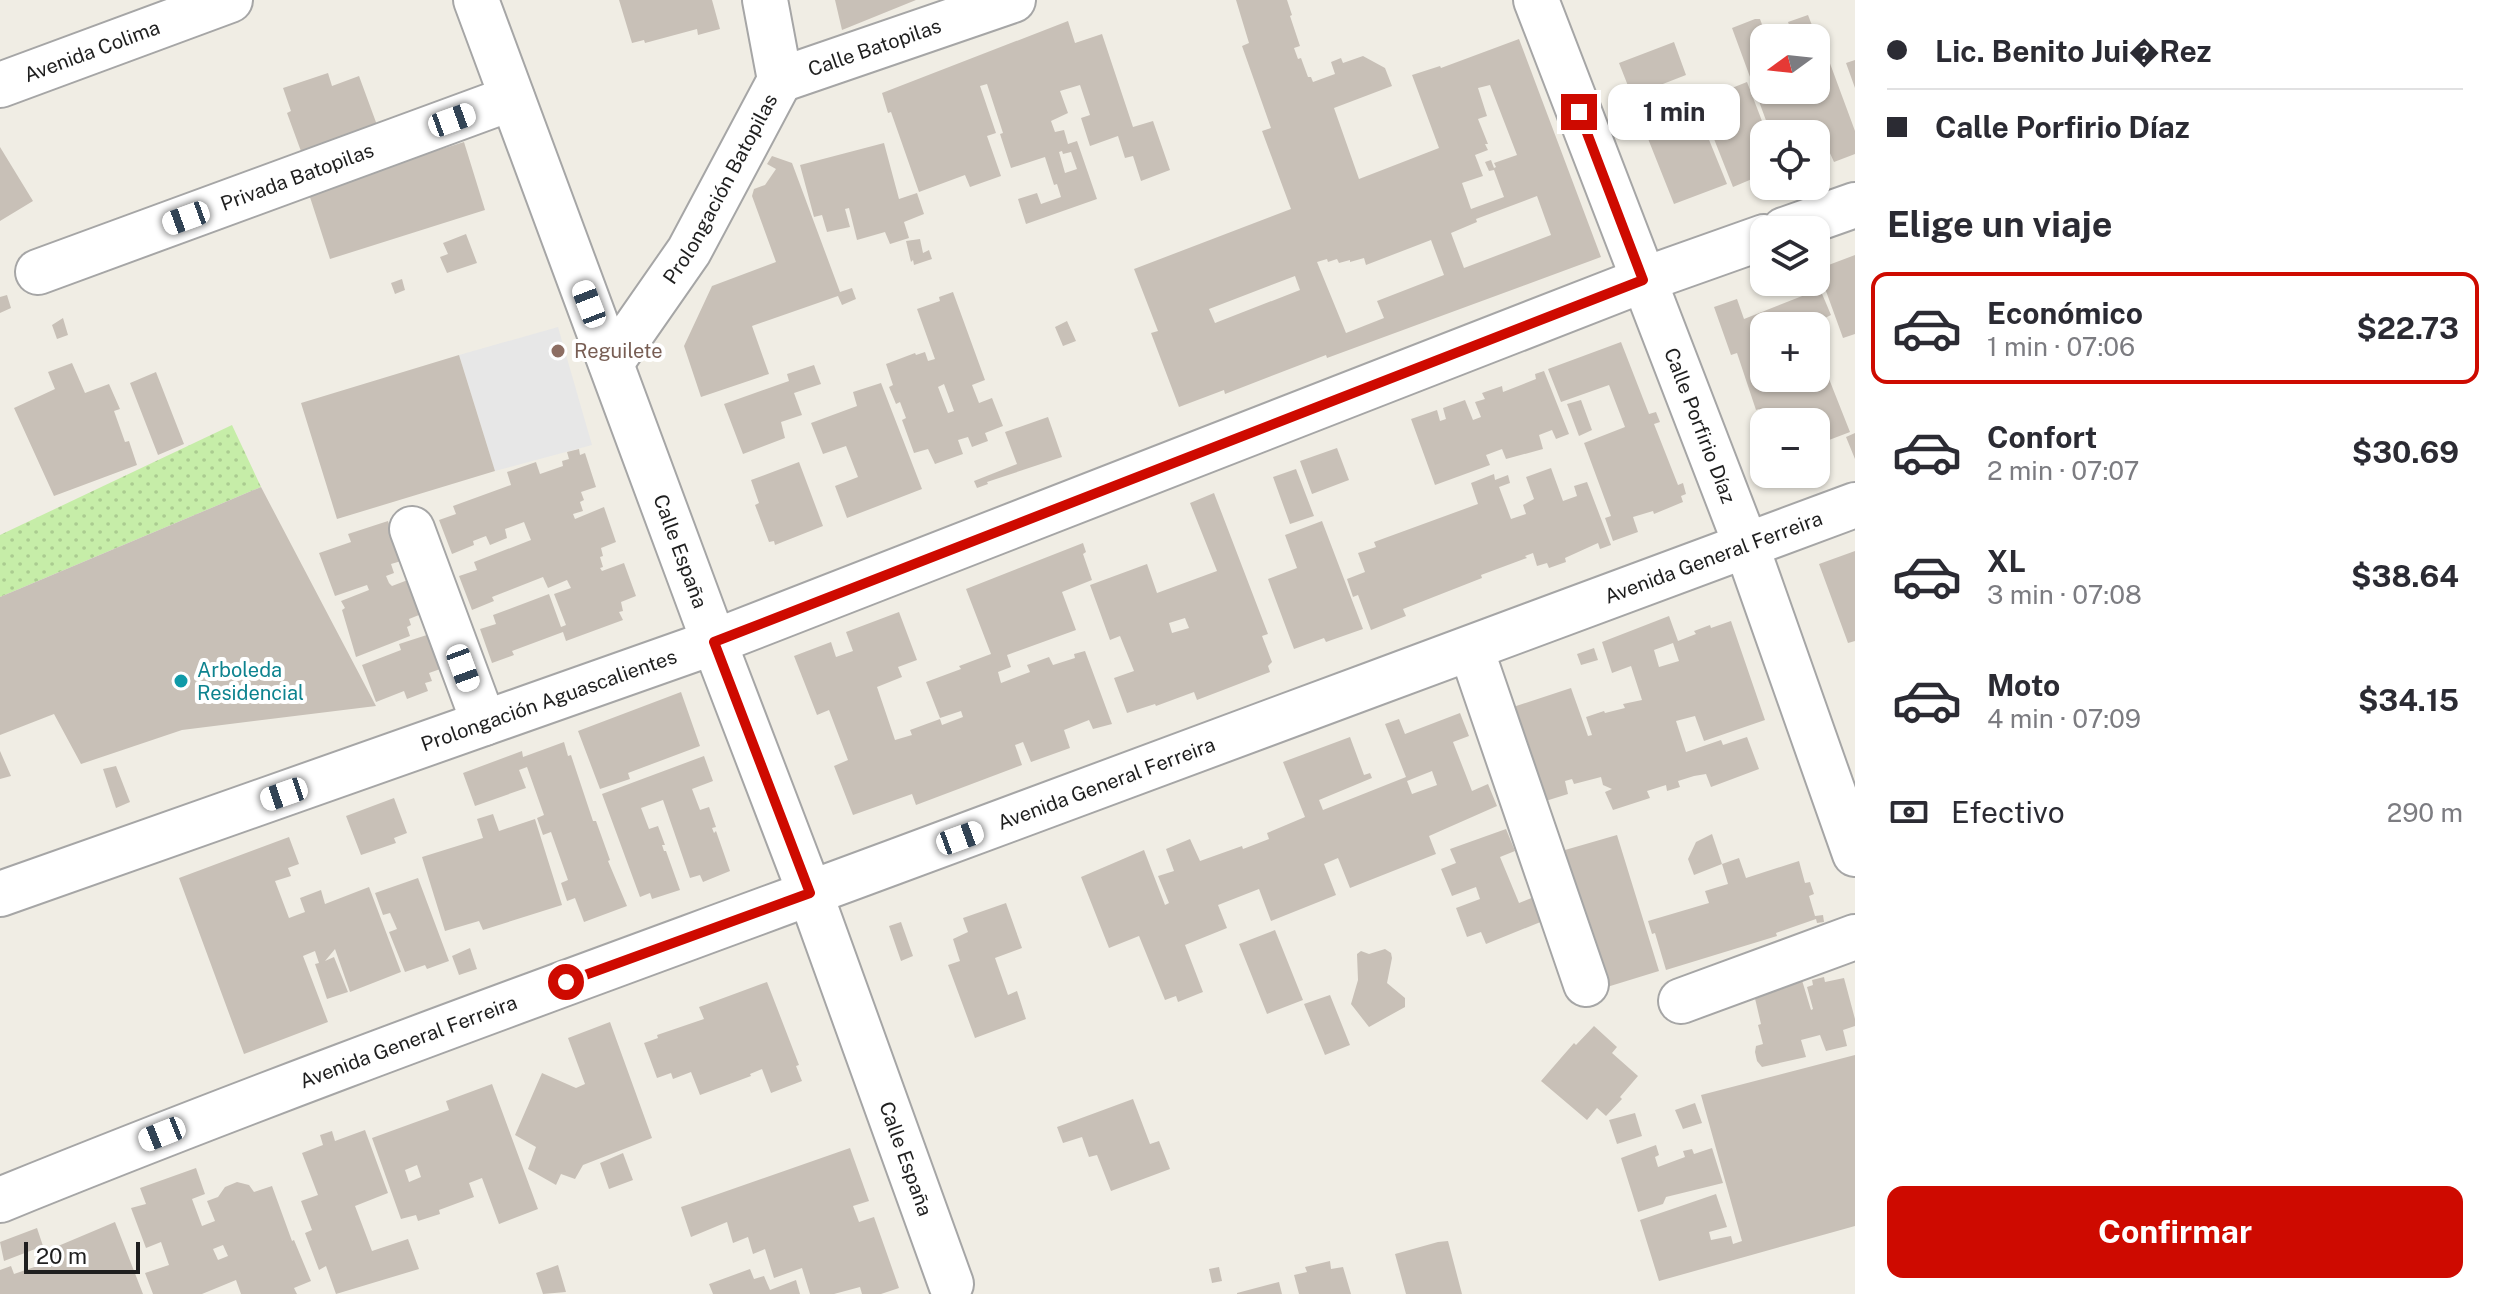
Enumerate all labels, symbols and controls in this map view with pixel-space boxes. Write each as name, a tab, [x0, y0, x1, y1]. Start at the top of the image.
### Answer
street label: Calle Batopilas	[805, 14, 944, 81]
street label: Avenida Colima	[21, 15, 163, 87]
north arrow	[1750, 24, 1830, 104]
map controls	[1750, 24, 1830, 488]
text: Lic. Benito Jui�Rez	[1935, 33, 2211, 69]
callout: 1 min	[1607, 84, 1739, 140]
street label: Prolongación Batopilas	[658, 90, 782, 289]
route end	[1561, 94, 1597, 130]
text: 1 min	[1643, 96, 1705, 127]
car	[425, 101, 479, 139]
text: Calle Porfirio Díaz	[1935, 109, 2190, 145]
button: locate	[1750, 120, 1830, 200]
street label: Privada Batopilas	[217, 138, 377, 216]
car	[159, 199, 213, 237]
text: Elige un viaje	[1887, 203, 2112, 245]
button: layers	[1750, 216, 1830, 296]
car	[569, 277, 609, 331]
icon: car	[1891, 292, 1963, 364]
text: Económico	[1987, 295, 2143, 331]
text: $22.73	[2356, 310, 2459, 346]
button: +	[1750, 312, 1830, 392]
text: 1 min · 07:06	[1987, 331, 2135, 362]
place label: Reguilete	[574, 339, 663, 363]
marker: Reguilete	[549, 342, 567, 360]
street label: Calle Porfirio Díaz	[1659, 344, 1741, 507]
button: −	[1750, 408, 1830, 488]
icon: car	[1891, 416, 1963, 488]
text: Confort	[1987, 419, 2097, 455]
text: $30.69	[2352, 434, 2459, 470]
text: 2 min · 07:07	[1987, 455, 2139, 486]
street label: Calle España	[648, 491, 712, 612]
street label: Avenida General Ferreira	[1601, 506, 1826, 609]
icon: car	[1891, 540, 1963, 612]
text: XL	[1987, 543, 2026, 579]
text: $38.64	[2351, 558, 2459, 594]
text: 3 min · 07:08	[1987, 579, 2142, 610]
car	[444, 641, 482, 695]
street label: Prolongación Aguascalientes	[418, 644, 680, 756]
place label: Arboleda Residencial	[197, 658, 304, 705]
icon: car	[1891, 664, 1963, 736]
text: Moto	[1987, 667, 2060, 703]
marker: Arboleda Residencial	[172, 672, 190, 690]
text: $34.15	[2358, 682, 2459, 718]
text: 4 min · 07:09	[1987, 703, 2141, 734]
street label: Avenida General Ferreira	[994, 732, 1218, 835]
car	[257, 775, 311, 813]
icon: cash	[1887, 790, 1931, 834]
text: Efectivo	[1951, 794, 2065, 830]
text: 290 m	[2387, 797, 2463, 828]
car	[933, 819, 987, 857]
route start	[548, 964, 584, 1000]
street label: Avenida General Ferreira	[296, 990, 520, 1093]
street label: Calle España	[874, 1098, 937, 1219]
car	[135, 1114, 189, 1154]
button: Confirmar	[1887, 1186, 2463, 1278]
scale bar	[24, 1238, 140, 1274]
text: 20 m	[36, 1243, 87, 1269]

